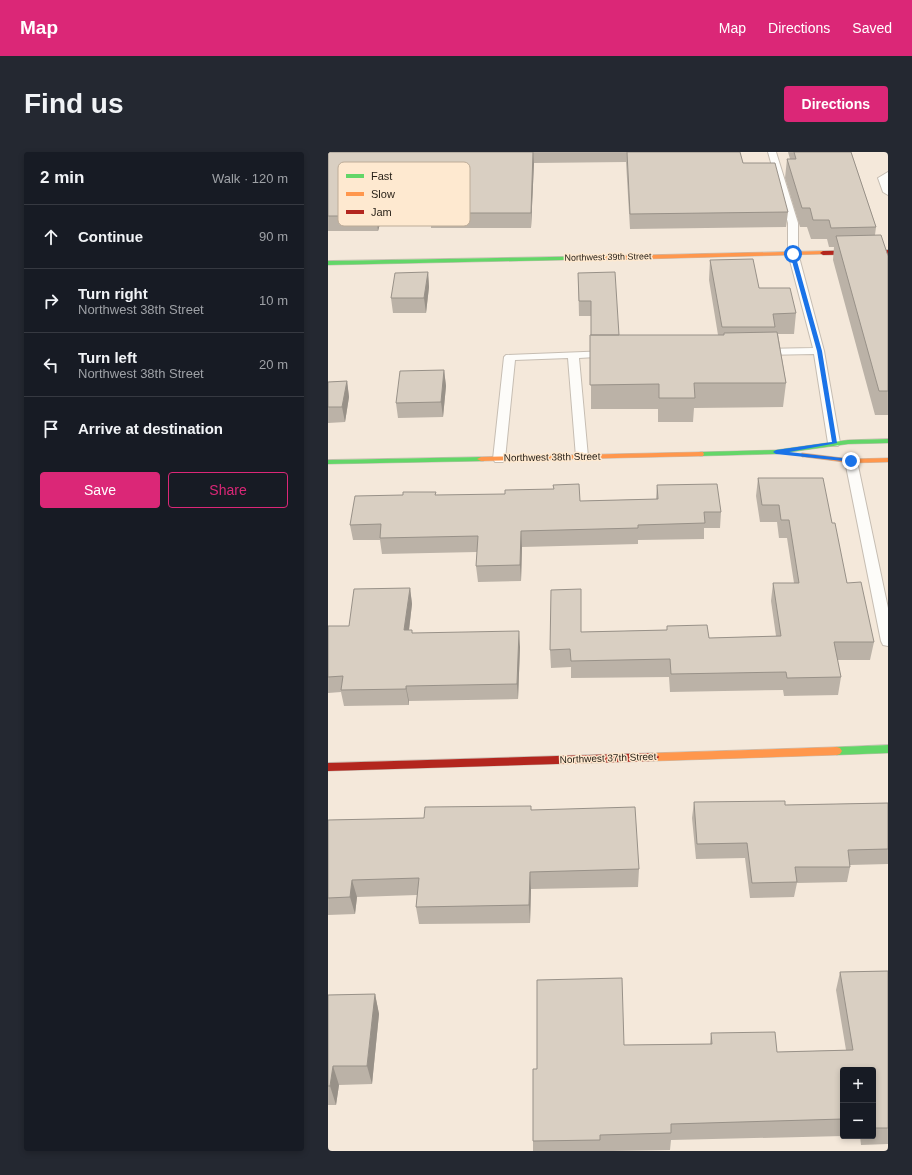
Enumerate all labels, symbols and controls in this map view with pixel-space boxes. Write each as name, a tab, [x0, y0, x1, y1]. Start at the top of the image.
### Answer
text: Map	[20, 17, 58, 38]
text: Map	[719, 20, 746, 36]
text: Directions	[768, 20, 830, 36]
text: Saved	[852, 20, 892, 36]
button: Directions	[784, 86, 888, 122]
text: Find us	[24, 88, 124, 119]
legend	[338, 162, 470, 226]
text: 2 min	[40, 168, 84, 187]
text: Fast	[371, 170, 392, 182]
text: Walk · 120 m	[212, 171, 288, 186]
text: Slow	[371, 188, 395, 200]
text: Jam	[371, 206, 392, 218]
icon: ahead	[40, 226, 62, 248]
text: Continue	[78, 228, 143, 245]
text: 90 m	[259, 229, 288, 244]
route start	[784, 245, 802, 263]
street label: Northwest 39th Street	[564, 251, 652, 263]
text: Turn right	[78, 285, 148, 302]
icon: right	[40, 290, 62, 312]
text: 10 m	[259, 293, 288, 308]
text: Northwest 38th Street	[78, 302, 204, 317]
text: Turn left	[78, 349, 137, 366]
icon: left	[40, 354, 62, 376]
text: 20 m	[259, 357, 288, 372]
text: Northwest 38th Street	[78, 366, 204, 381]
icon: arrive	[40, 418, 62, 440]
text: Arrive at destination	[78, 420, 223, 437]
street label: Northwest 38th Street	[504, 451, 601, 463]
route end	[842, 452, 860, 470]
button: Save	[40, 472, 160, 508]
button: Share	[168, 472, 288, 508]
street label: Northwest 37th Street	[559, 751, 657, 765]
map controls	[840, 1067, 876, 1139]
button: +	[840, 1067, 876, 1103]
button: −	[840, 1103, 876, 1139]

